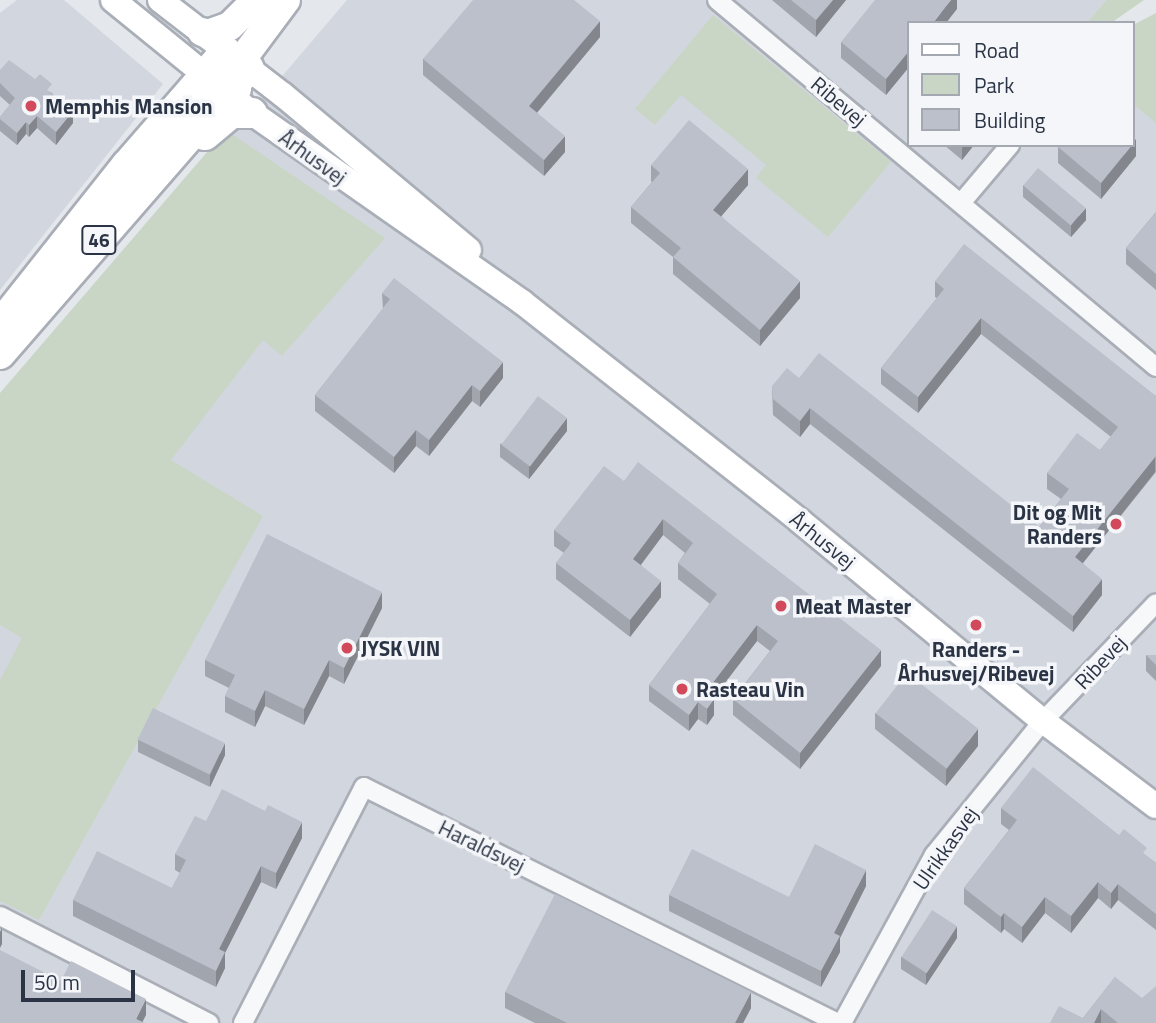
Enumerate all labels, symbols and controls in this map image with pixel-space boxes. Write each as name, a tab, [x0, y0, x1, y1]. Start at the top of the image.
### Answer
legend	[908, 21, 1135, 147]
text: Road	[974, 34, 1019, 66]
text: Park	[974, 69, 1014, 101]
street label: Ribevej	[806, 71, 872, 131]
place label: Memphis Mansion	[45, 93, 213, 119]
marker: Memphis Mansion	[23, 98, 39, 114]
text: Building	[974, 104, 1045, 136]
street label: Århusvej	[274, 124, 352, 190]
road number: 46	[80, 224, 118, 256]
place label: Dit og Mit Randers	[1013, 499, 1102, 549]
street label: Århusvej	[785, 506, 861, 574]
marker: Dit og Mit Randers	[1108, 516, 1124, 532]
place label: Meat Master	[795, 593, 911, 619]
marker: Meat Master	[773, 598, 789, 614]
marker: Randers - Århusvej/Ribevej	[968, 617, 984, 633]
street label: Ribevej	[1069, 630, 1131, 694]
place label: JYSK VIN	[361, 635, 440, 661]
place label: Randers - Århusvej/Ribevej	[898, 636, 1054, 686]
marker: JYSK VIN	[339, 640, 355, 656]
place label: Rasteau Vin	[696, 676, 805, 702]
marker: Rasteau Vin	[674, 681, 690, 697]
street label: Ulrikkasvej	[907, 802, 983, 894]
street label: Haraldsvej	[435, 814, 529, 878]
scale bar	[24, 956, 138, 1000]
text: 50 m	[34, 966, 80, 998]

